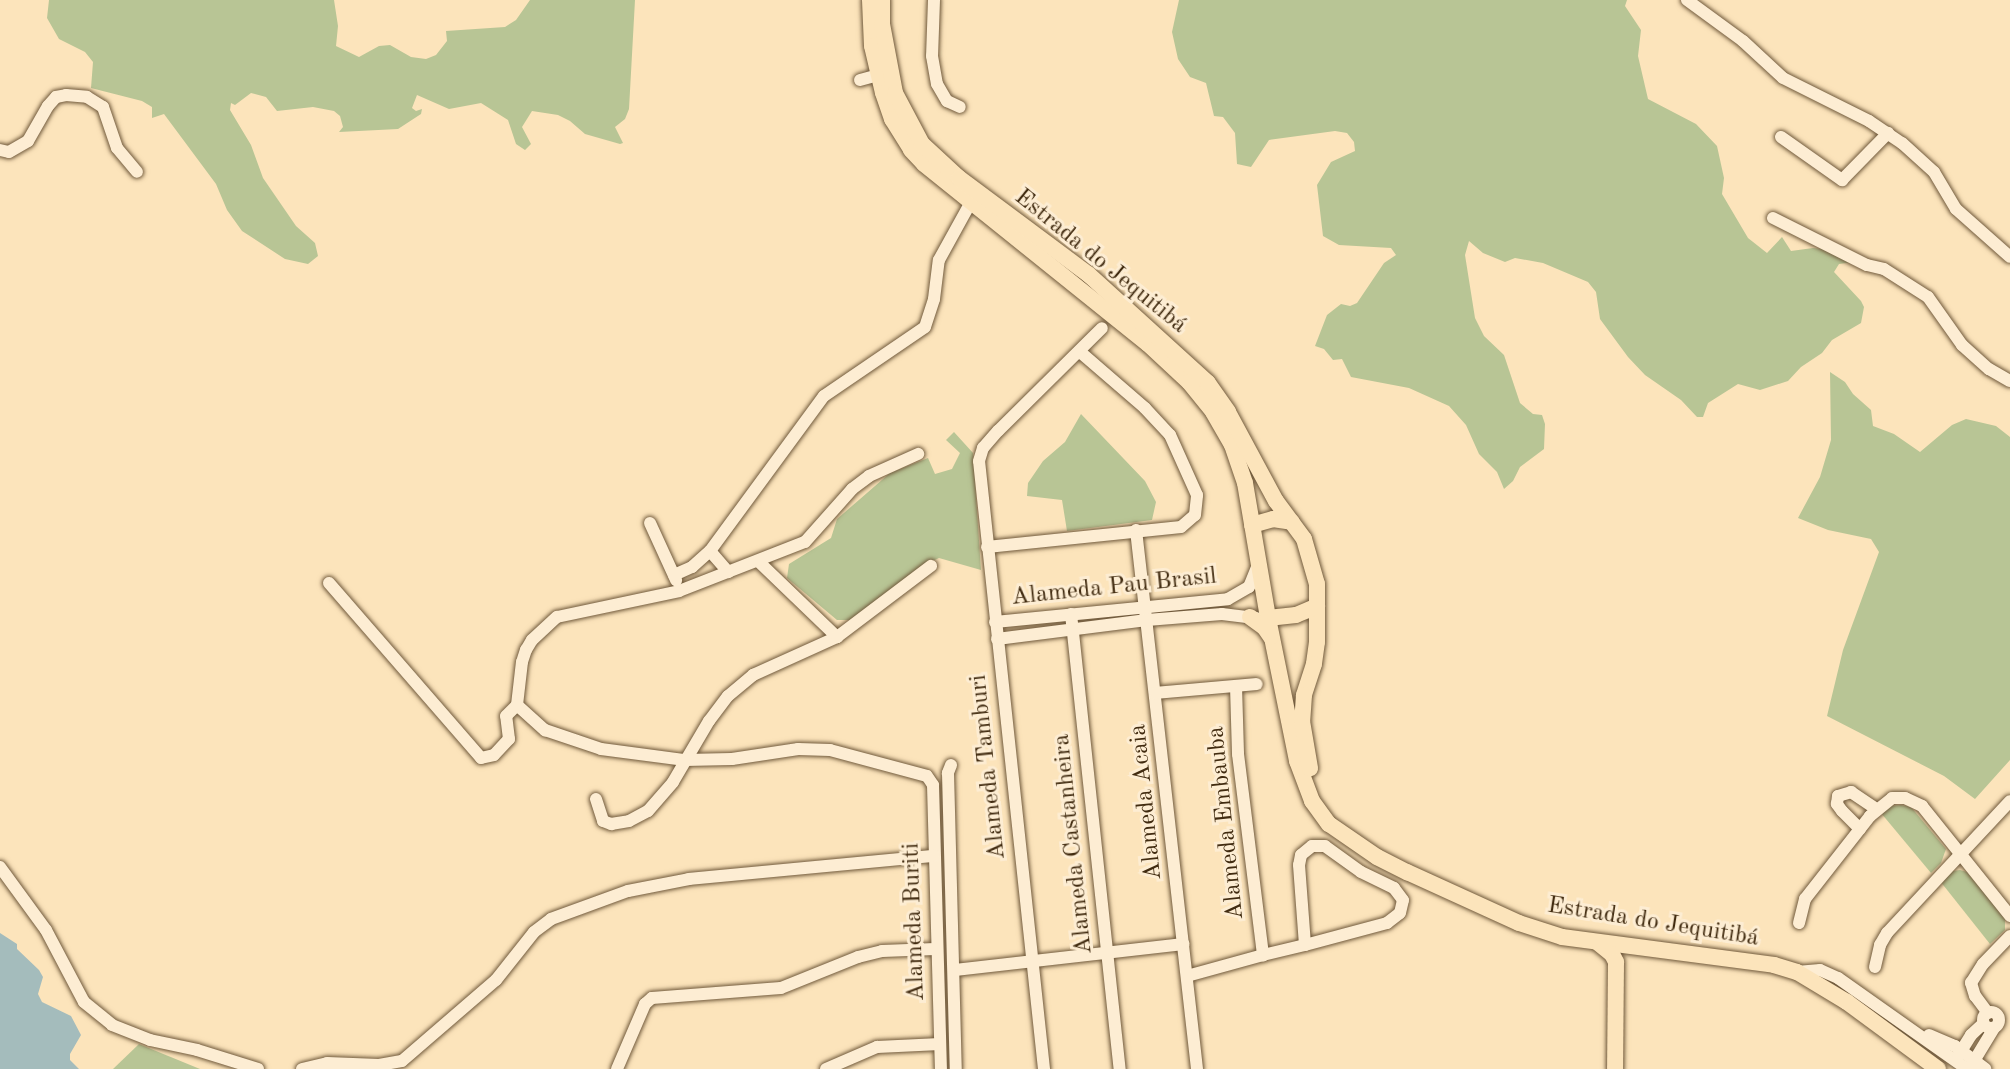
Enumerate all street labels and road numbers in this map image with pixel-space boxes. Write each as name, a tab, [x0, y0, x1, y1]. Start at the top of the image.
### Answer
street label: Estrada do Jequitibá	[1008, 184, 1192, 340]
street label: Alameda Pau Brasil	[1010, 563, 1218, 613]
street label: Alameda Tamburi	[965, 673, 1013, 861]
street label: Alameda Acaia	[1124, 722, 1170, 882]
street label: Alameda Embauba	[1203, 725, 1251, 921]
street label: Alameda Castanheira	[1048, 732, 1100, 956]
street label: Alameda Buriti	[898, 842, 932, 1002]
street label: Estrada do Jequitibá	[1545, 892, 1761, 954]

